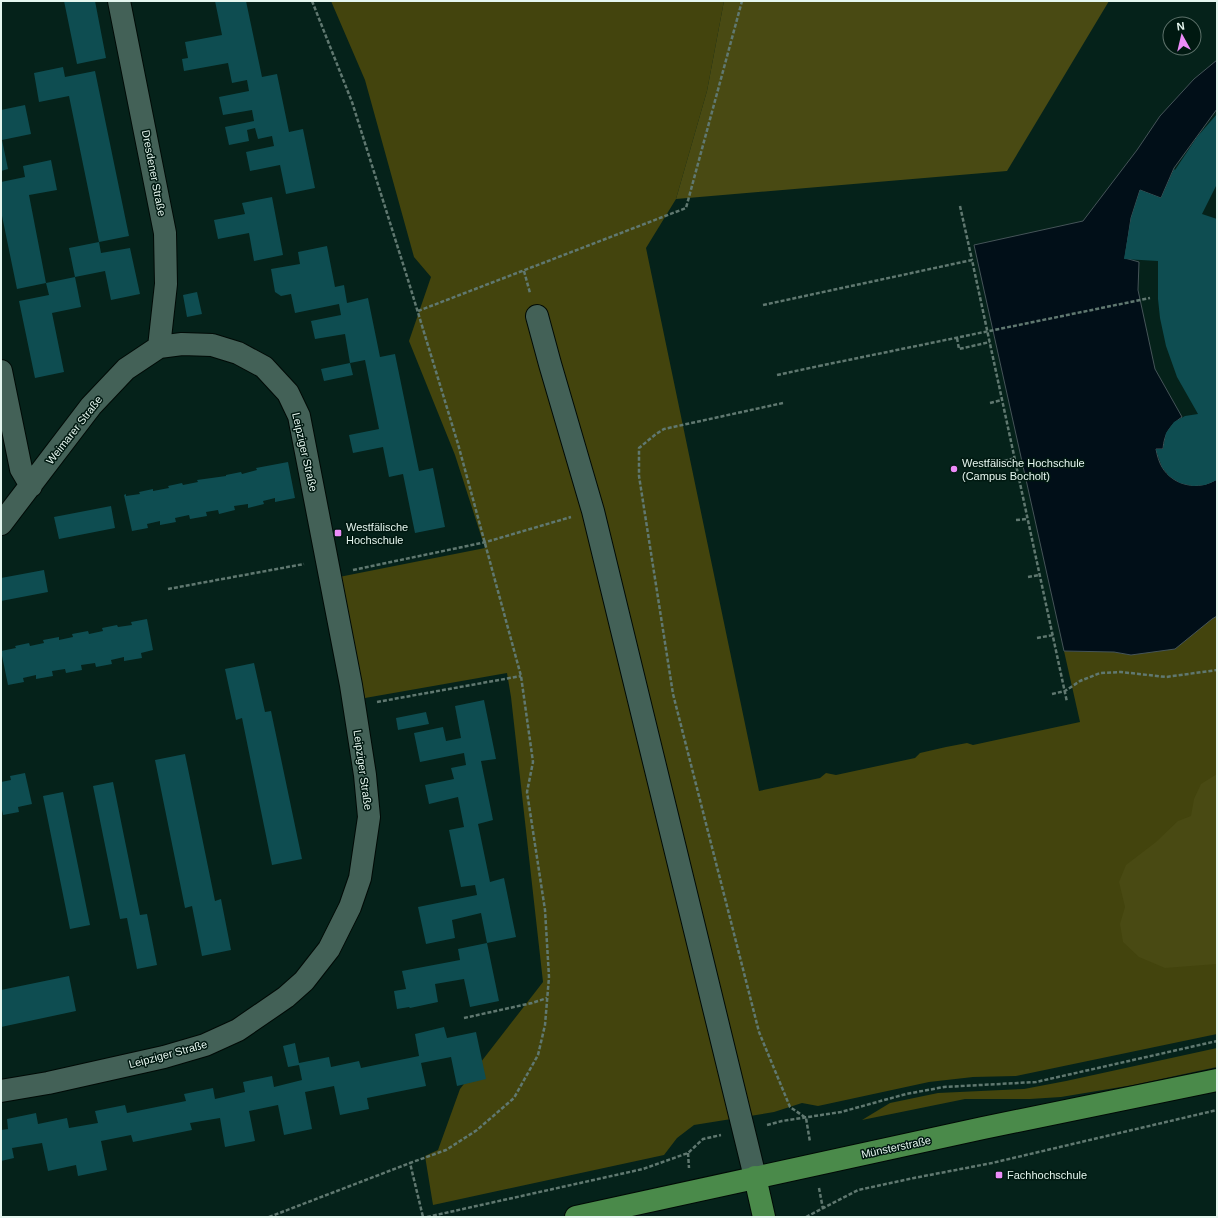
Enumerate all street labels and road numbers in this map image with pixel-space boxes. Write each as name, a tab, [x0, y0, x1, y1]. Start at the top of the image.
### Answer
street label: Dresdener Straße	[140, 129, 168, 217]
street label: Weimarer Straße	[44, 393, 104, 467]
street label: Leipziger Straße	[290, 411, 320, 493]
street label: Leipziger Straße	[351, 729, 375, 811]
street label: Leipziger Straße	[127, 1038, 209, 1070]
street label: Münsterstraße	[860, 1134, 932, 1160]

